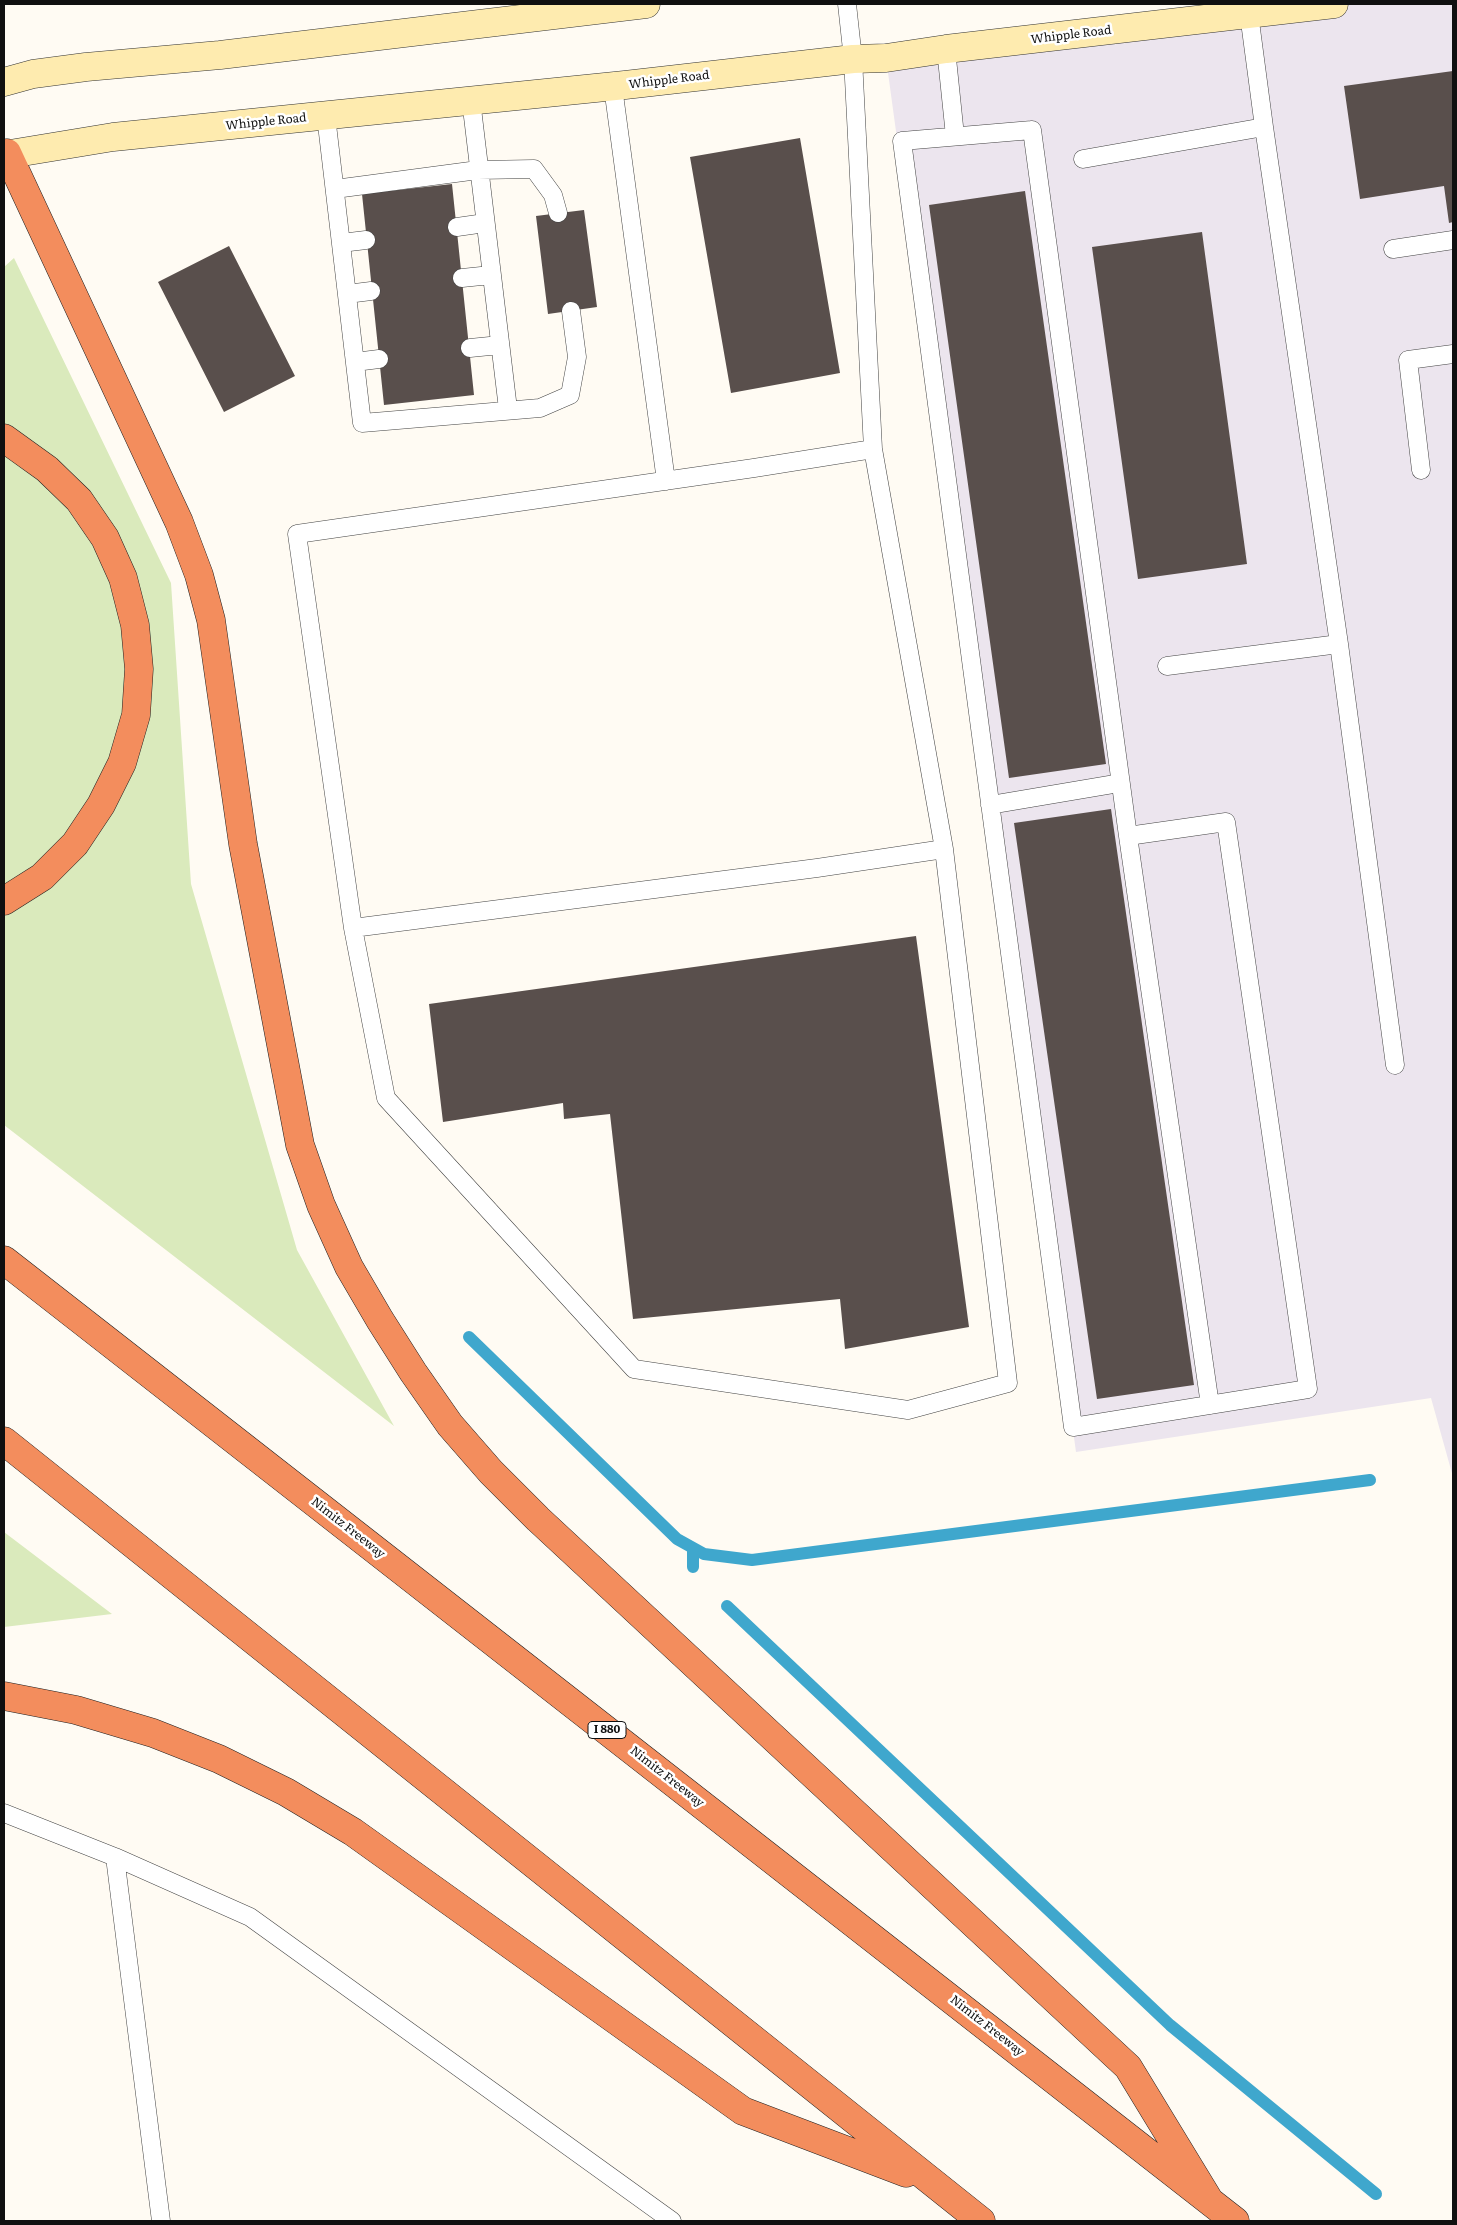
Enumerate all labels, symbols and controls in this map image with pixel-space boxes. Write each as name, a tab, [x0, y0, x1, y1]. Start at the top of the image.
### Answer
street label: Whipple Road	[1030, 23, 1112, 47]
street label: Whipple Road	[628, 68, 710, 92]
street label: Whipple Road	[225, 111, 307, 133]
street label: Nimitz Freeway	[308, 1495, 388, 1561]
road number: I 880	[588, 1722, 626, 1738]
street label: Nimitz Freeway	[627, 1744, 707, 1810]
street label: Nimitz Freeway	[947, 1993, 1027, 2059]

